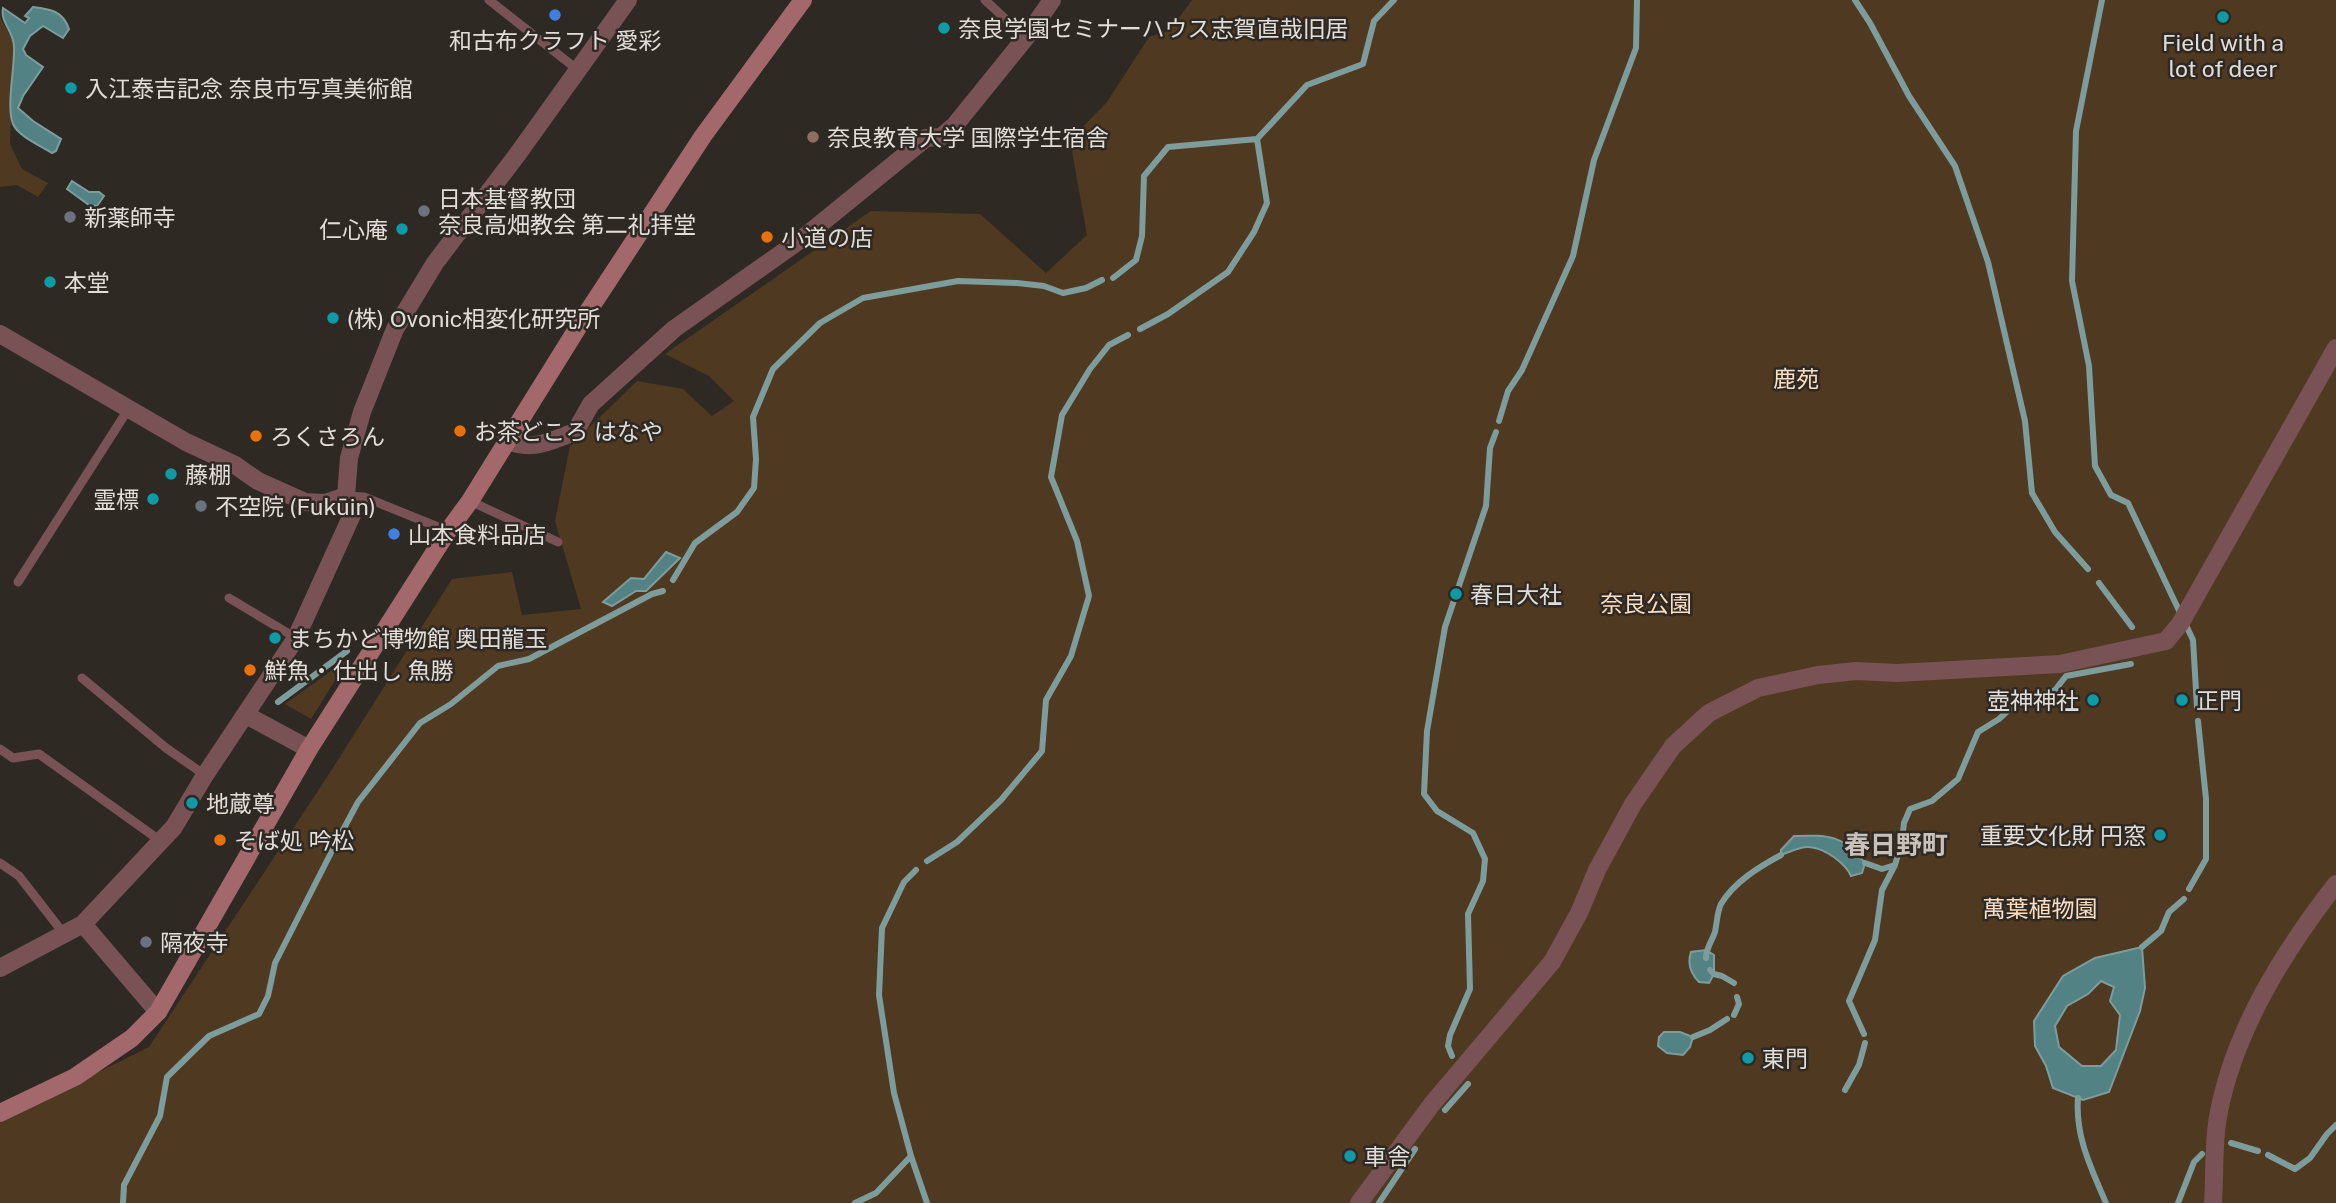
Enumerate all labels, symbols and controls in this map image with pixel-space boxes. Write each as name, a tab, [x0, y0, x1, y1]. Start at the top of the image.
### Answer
marker: 和古布クラフト 愛彩	[547, 7, 563, 23]
marker: Field with a lot of deer	[2215, 9, 2231, 25]
place label: 奈良学園セミナーハウス志賀直哉旧居	[958, 15, 1349, 42]
marker: 奈良学園セミナーハウス志賀直哉旧居	[936, 20, 952, 36]
place label: 和古布クラフト 愛彩	[449, 27, 661, 54]
place label: Field with a lot of deer	[2162, 29, 2284, 82]
place label: 入江泰吉記念 奈良市写真美術館	[85, 75, 413, 102]
marker: 入江泰吉記念 奈良市写真美術館	[63, 80, 79, 96]
place label: 奈良教育大学 国際学生宿舎	[827, 124, 1109, 151]
marker: 奈良教育大学 国際学生宿舎	[805, 129, 821, 145]
place label: 日本基督教団 奈良高畑教会 第二礼拝堂	[438, 185, 697, 238]
marker: 日本基督教団 奈良高畑教会 第二礼拝堂	[416, 203, 432, 219]
place label: 新薬師寺	[84, 204, 176, 231]
marker: 新薬師寺	[62, 209, 78, 225]
place label: 仁心庵	[319, 216, 388, 243]
marker: 仁心庵	[394, 221, 410, 237]
place label: 小道の店	[781, 224, 873, 251]
marker: 小道の店	[759, 229, 775, 245]
place label: 本堂	[64, 269, 110, 296]
marker: 本堂	[42, 274, 58, 290]
place label: (株) Ovonic相変化研究所	[347, 305, 600, 332]
marker: (株) Ovonic相変化研究所	[325, 310, 341, 326]
park label: 鹿苑	[1773, 365, 1819, 392]
place label: お茶どころ はなや	[474, 418, 663, 445]
place label: ろくさろん	[270, 423, 385, 450]
marker: お茶どころ はなや	[452, 423, 468, 439]
marker: ろくさろん	[248, 428, 264, 444]
place label: 藤棚	[185, 461, 231, 488]
marker: 藤棚	[163, 466, 179, 482]
place label: 霊標	[93, 486, 139, 513]
marker: 霊標	[145, 491, 161, 507]
place label: 不空院 (Fukūin)	[215, 493, 376, 520]
marker: 不空院 (Fukūin)	[193, 498, 209, 514]
place label: 山本食料品店	[408, 521, 546, 548]
marker: 山本食料品店	[386, 526, 402, 542]
place label: 春日大社	[1470, 581, 1562, 608]
marker: 春日大社	[1448, 586, 1464, 602]
park label: 奈良公園	[1600, 590, 1692, 617]
place label: まちかど博物館 奥田龍玉	[289, 625, 548, 652]
marker: まちかど博物館 奥田龍玉	[267, 630, 283, 646]
place label: 鮮魚・仕出し 魚勝	[264, 657, 454, 684]
marker: 鮮魚・仕出し 魚勝	[242, 662, 258, 678]
place label: 壺神神社	[1987, 687, 2079, 714]
place label: 正門	[2196, 687, 2242, 714]
marker: 壺神神社	[2085, 692, 2101, 708]
marker: 正門	[2174, 692, 2190, 708]
place label: 地蔵尊	[206, 790, 275, 817]
marker: 地蔵尊	[184, 795, 200, 811]
place label: 重要文化財 円窓	[1979, 822, 2146, 849]
place label: そば処 吟松	[234, 827, 355, 854]
marker: 重要文化財 円窓	[2152, 827, 2168, 843]
district label: 春日野町	[1844, 829, 1948, 860]
marker: そば処 吟松	[212, 832, 228, 848]
park label: 萬葉植物園	[1983, 895, 2098, 922]
place label: 隔夜寺	[160, 929, 229, 956]
marker: 隔夜寺	[138, 934, 154, 950]
place label: 東門	[1762, 1045, 1808, 1072]
marker: 東門	[1740, 1050, 1756, 1066]
place label: 車舎	[1364, 1143, 1410, 1170]
marker: 車舎	[1342, 1148, 1358, 1164]

